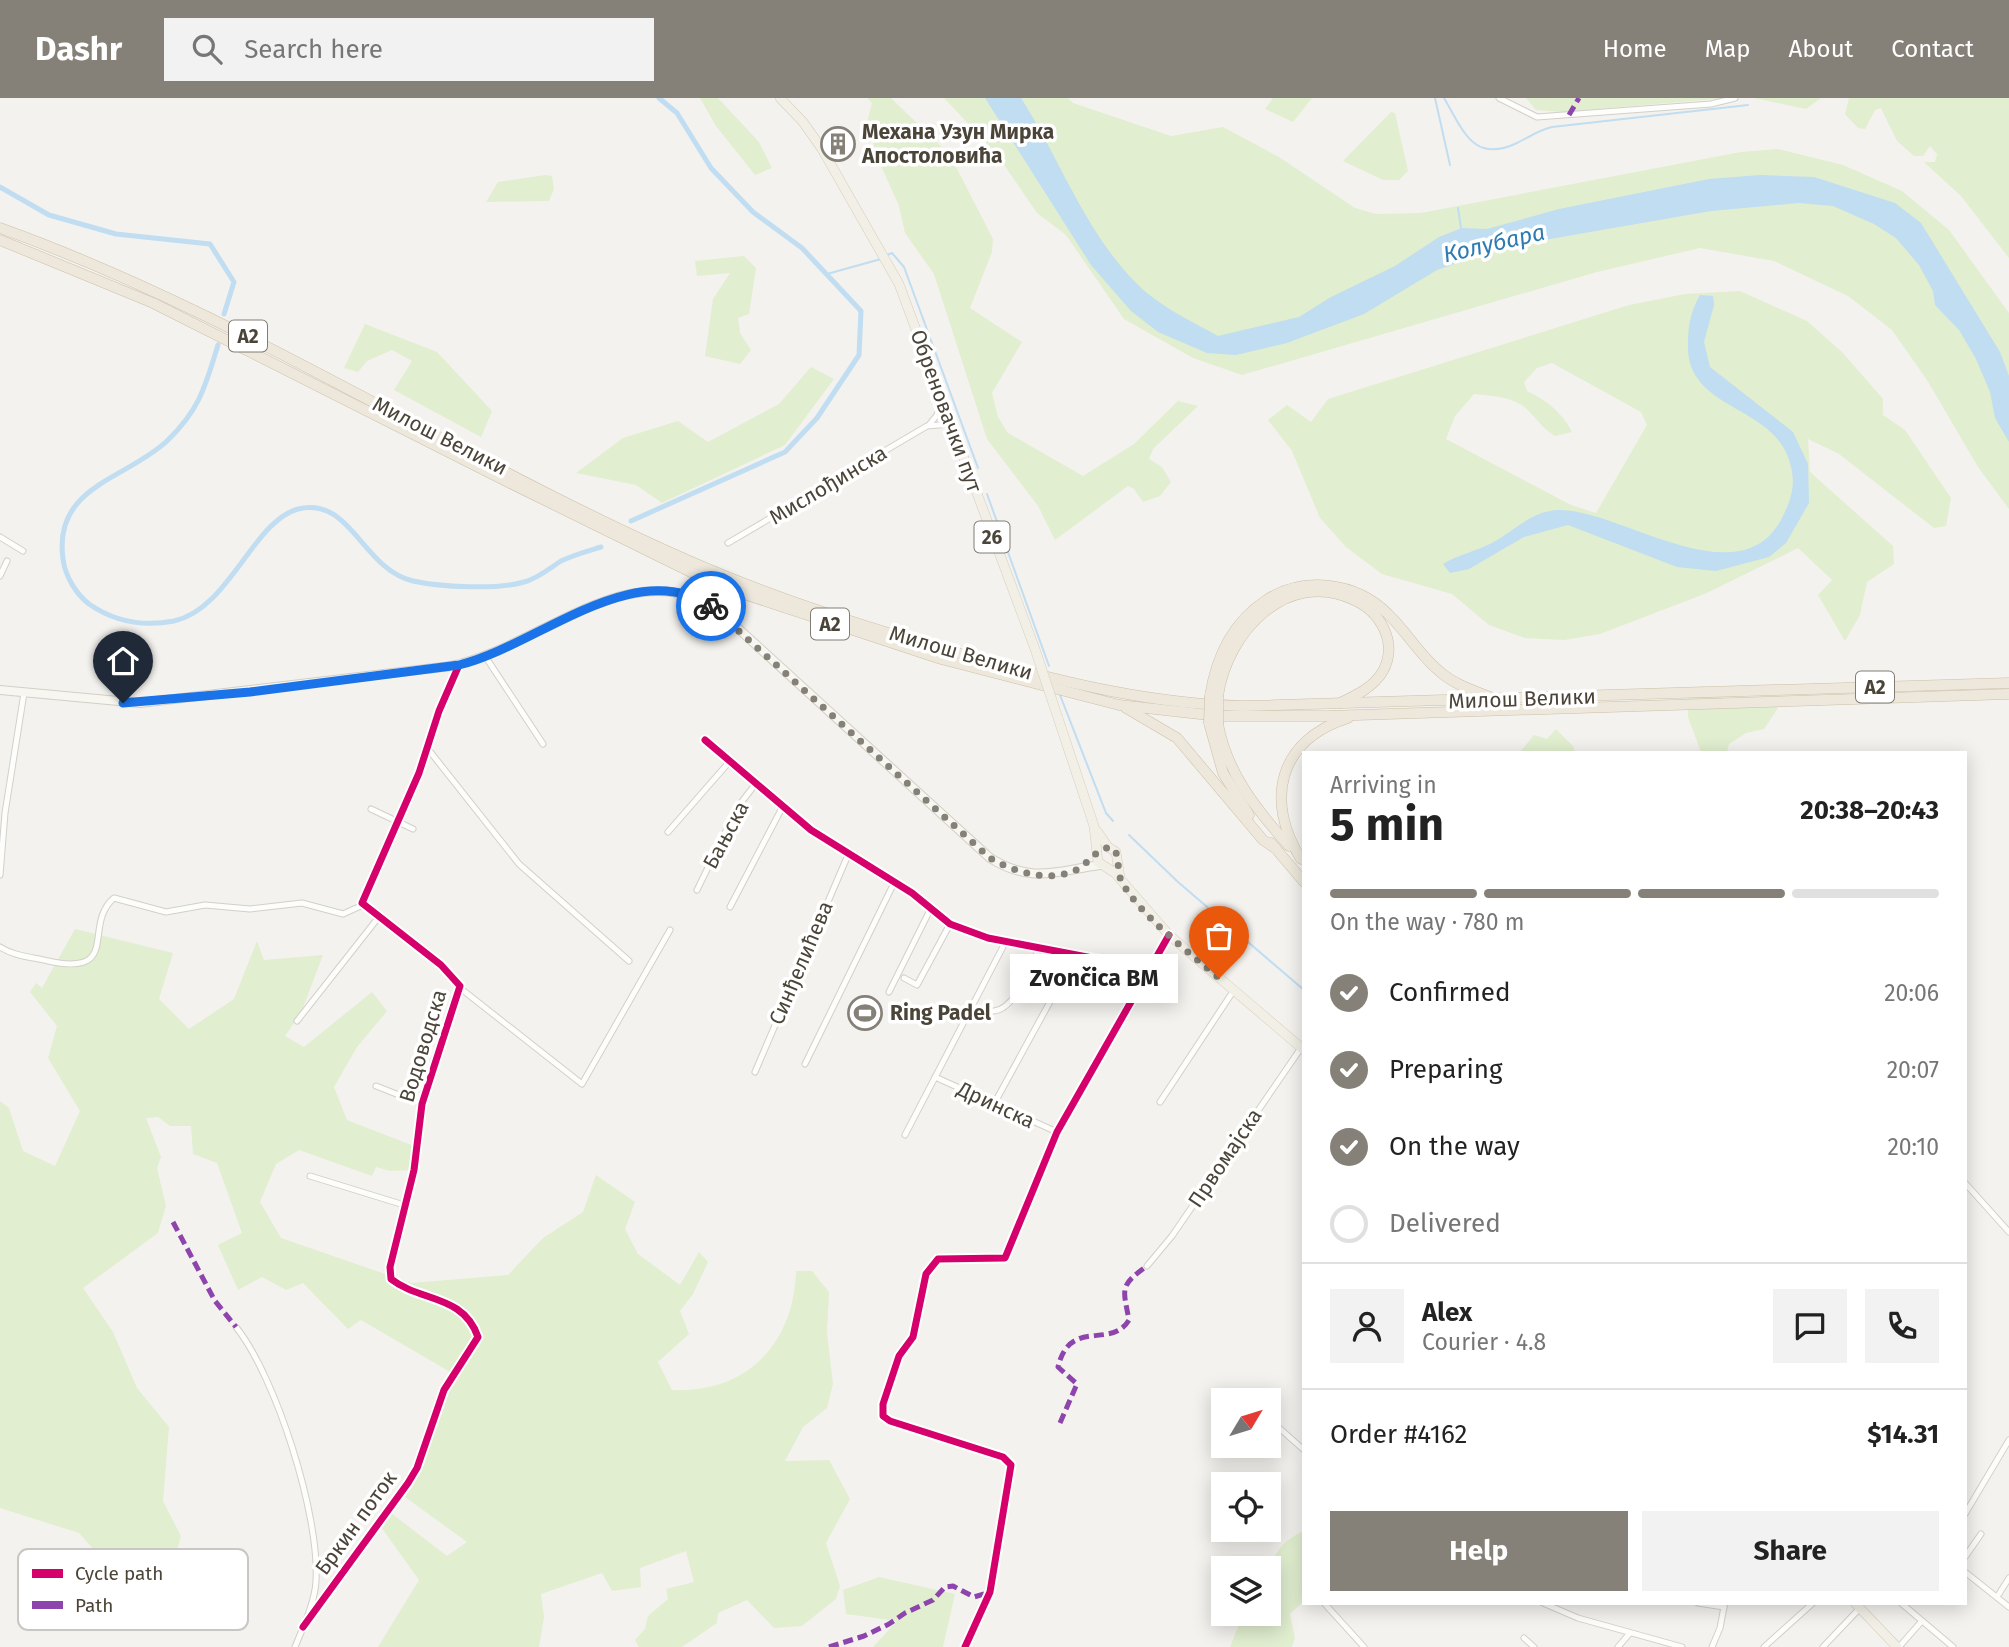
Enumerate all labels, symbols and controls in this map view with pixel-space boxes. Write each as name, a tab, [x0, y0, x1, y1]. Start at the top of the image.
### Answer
search box	[164, 18, 654, 81]
text: Dashr	[35, 29, 122, 69]
icon: search	[188, 30, 226, 68]
text: Search here	[244, 34, 383, 65]
text: Home	[1603, 35, 1667, 63]
text: Map	[1705, 35, 1751, 63]
text: About	[1789, 35, 1853, 63]
text: Contact	[1891, 35, 1974, 63]
place label: Механа Узун Мирка Апостоловића	[861, 119, 1054, 169]
building icon: Механа Узун Мирка Апостоловића	[819, 125, 857, 163]
water label: Колубара	[1440, 218, 1548, 268]
road number: A2	[229, 320, 267, 352]
street label: Обреновачки пут	[905, 326, 988, 496]
street label: Милош Велики	[368, 391, 512, 481]
street label: Мислођинска	[764, 440, 892, 530]
road number: 26	[974, 522, 1010, 552]
courier	[676, 571, 746, 641]
icon: bike	[692, 587, 730, 625]
road number: A2	[811, 608, 849, 639]
street label: Милош Велики	[886, 620, 1036, 686]
pin	[93, 631, 153, 703]
icon: home	[104, 642, 142, 680]
road number: A2	[1856, 672, 1894, 702]
street label: Милош Велики	[1448, 683, 1596, 715]
text: Arriving in	[1330, 771, 1437, 799]
text: 20:38–20:43	[1800, 795, 1939, 826]
street label: Бањска	[697, 797, 755, 873]
text: 5 min	[1330, 797, 1444, 852]
street label: Синђелићева	[763, 897, 839, 1029]
pin	[1189, 906, 1249, 978]
text: On the way · 780 m	[1330, 908, 1524, 936]
icon: bag	[1200, 917, 1238, 955]
callout: Zvončica BM	[1009, 954, 1177, 1002]
text: Zvončica BM	[1029, 964, 1159, 992]
icon: check	[1330, 974, 1368, 1012]
text: Confirmed	[1389, 977, 1510, 1008]
text: 20:06	[1884, 979, 1939, 1007]
street label: Водоводска	[394, 987, 452, 1105]
sports icon: Ring Padel	[846, 994, 884, 1032]
place label: Ring Padel	[890, 1000, 992, 1026]
icon: check	[1330, 1051, 1368, 1089]
text: Preparing	[1389, 1054, 1502, 1085]
text: 20:07	[1887, 1056, 1939, 1084]
street label: Дринска	[952, 1075, 1039, 1134]
street label: Првомајска	[1182, 1104, 1268, 1212]
icon: check	[1330, 1128, 1368, 1166]
text: On the way	[1389, 1131, 1520, 1162]
text: 20:10	[1887, 1133, 1939, 1161]
text: Delivered	[1389, 1208, 1501, 1239]
button: person	[1330, 1289, 1404, 1363]
button: chat	[1773, 1289, 1847, 1363]
button: phone	[1865, 1289, 1939, 1363]
text: Alex	[1422, 1297, 1472, 1328]
text: Courier · 4.8	[1422, 1328, 1546, 1356]
north arrow	[1211, 1388, 1281, 1458]
map controls	[1211, 1388, 1281, 1626]
text: Order #4162	[1330, 1419, 1467, 1450]
text: $14.31	[1867, 1419, 1939, 1450]
street label: Бркин поток	[310, 1466, 403, 1580]
button: locate	[1211, 1472, 1281, 1542]
button: Help	[1330, 1511, 1628, 1591]
button: Share	[1642, 1511, 1939, 1591]
legend	[18, 1549, 248, 1630]
button: layers	[1211, 1556, 1281, 1626]
text: Cycle path	[75, 1562, 163, 1585]
text: Path	[75, 1594, 113, 1617]

